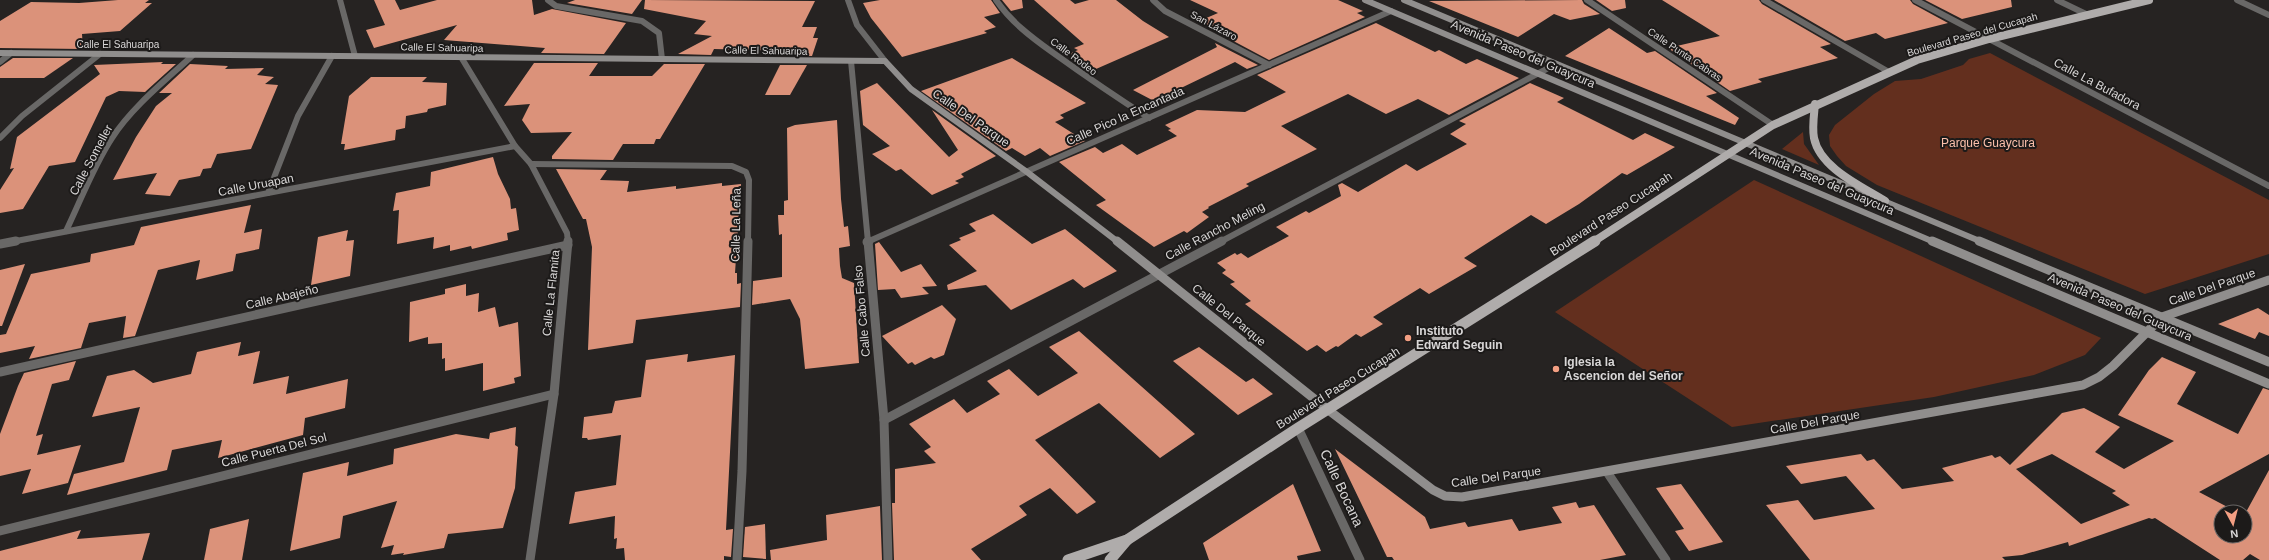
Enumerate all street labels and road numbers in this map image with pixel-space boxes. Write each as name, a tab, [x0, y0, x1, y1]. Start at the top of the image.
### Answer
street label: San Lázaro	[1189, 9, 1239, 43]
street label: Boulevard Paseo del Cucapah	[1906, 11, 2039, 58]
street label: Avenida Paseo del Guaycura	[1449, 17, 1597, 91]
street label: Calle Punta Cabras	[1646, 26, 1724, 83]
street label: Calle Rodeo	[1048, 35, 1099, 78]
street label: Calle El Sahuaripa	[77, 39, 160, 50]
street label: Calle El Sahuaripa	[400, 41, 484, 54]
street label: Calle El Sahuaripa	[724, 44, 808, 57]
street label: Calle La Bufadora	[2051, 55, 2143, 113]
street label: Calle Pico la Encantada	[1064, 84, 1186, 148]
street label: Calle Del Parque	[930, 86, 1012, 150]
street label: Calle Someller	[67, 122, 115, 198]
street label: Avenida Paseo del Guaycura	[1748, 144, 1896, 218]
street label: Boulevard Paseo Cucapah	[1547, 169, 1675, 259]
street label: Calle Uruapan	[217, 171, 295, 199]
street label: Calle La Leña	[728, 188, 744, 262]
street label: Calle Rancho Meling	[1163, 199, 1267, 263]
street label: Calle La Flamita	[540, 249, 563, 337]
street label: Calle Cabo Falso	[851, 264, 873, 357]
street label: Calle Del Parque	[2167, 266, 2257, 308]
street label: Avenida Paseo del Guaycura	[2046, 270, 2194, 344]
street label: Calle Del Parque	[1189, 281, 1269, 349]
street label: Calle Abajeño	[244, 282, 320, 312]
street label: Boulevard Paseo Cucapah	[1274, 344, 1402, 432]
street label: Calle Del Parque	[1769, 407, 1861, 437]
street label: Calle Puerta Del Sol	[220, 430, 328, 470]
street label: Calle Bocana	[1317, 447, 1367, 529]
street label: Calle Del Parque	[1450, 464, 1542, 490]

